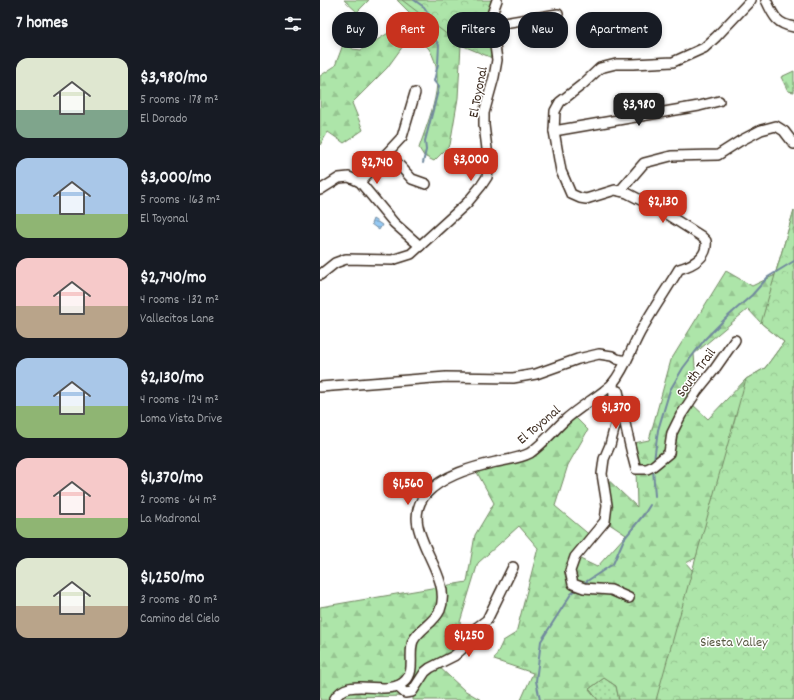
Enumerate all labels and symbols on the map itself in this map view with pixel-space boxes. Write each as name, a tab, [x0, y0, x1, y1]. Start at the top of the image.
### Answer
street label: El Toyonal	[464, 64, 494, 120]
pin: $3,980	[606, 93, 672, 127]
pin: $3,000	[438, 148, 504, 182]
pin: $2,740	[344, 151, 410, 185]
pin: $2,130	[630, 190, 696, 224]
street label: South Trail	[672, 344, 722, 402]
pin: $1,370	[583, 396, 649, 430]
street label: El Toyonal	[513, 401, 566, 450]
pin: $1,560	[375, 472, 441, 506]
pin: $1,250	[436, 624, 502, 658]
park label: Siesta Valley	[700, 633, 768, 653]

